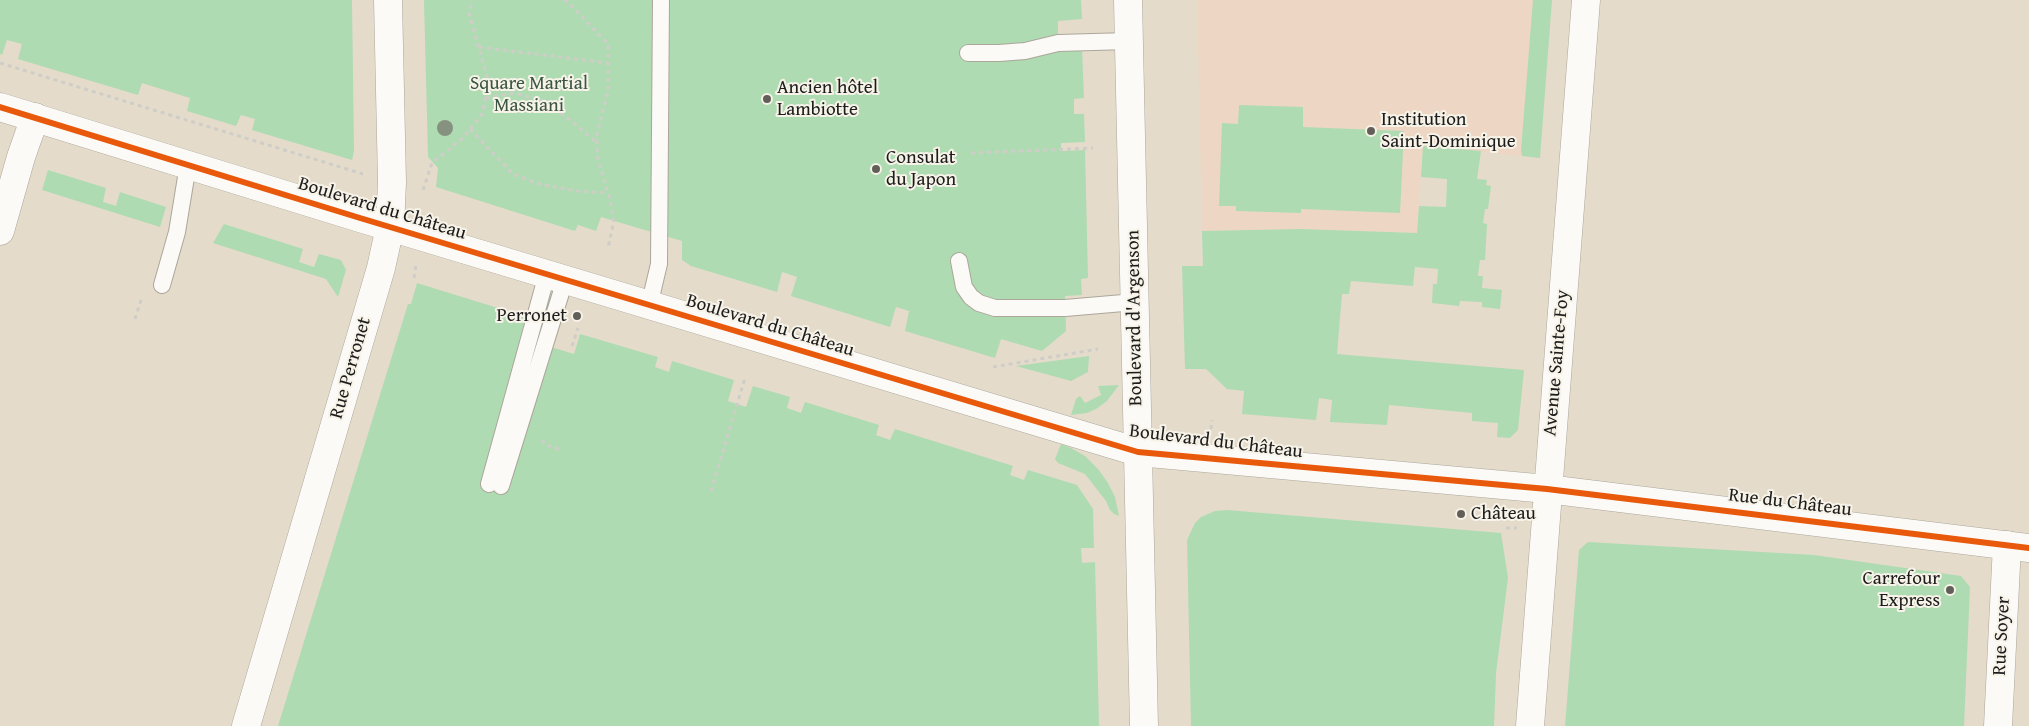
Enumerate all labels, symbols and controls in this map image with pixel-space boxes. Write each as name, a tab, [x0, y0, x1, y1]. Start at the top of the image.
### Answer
park label: Square Martial Massiani	[470, 73, 588, 117]
place label: Ancien hôtel Lambiotte	[777, 77, 878, 121]
marker: Ancien hôtel Lambiotte	[761, 93, 773, 105]
place label: Institution Saint-Dominique	[1381, 109, 1516, 153]
marker: Institution Saint-Dominique	[1365, 125, 1377, 137]
place label: Consulat du Japon	[886, 147, 956, 191]
marker: Consulat du Japon	[870, 163, 882, 175]
street label: Boulevard du Château	[295, 173, 469, 245]
street label: Boulevard d'Argenson	[1122, 230, 1148, 406]
street label: Avenue Sainte-Foy	[1539, 289, 1575, 437]
street label: Boulevard du Château	[683, 290, 857, 362]
place label: Perronet	[497, 305, 567, 327]
marker: Perronet	[571, 310, 583, 322]
street label: Rue Perronet	[326, 314, 376, 422]
street label: Boulevard du Château	[1128, 420, 1304, 464]
street label: Rue du Château	[1727, 484, 1853, 522]
place label: Château	[1471, 503, 1536, 525]
marker: Château	[1455, 508, 1467, 520]
place label: Carrefour Express	[1863, 568, 1940, 612]
marker: Carrefour Express	[1944, 584, 1956, 596]
street label: Rue Soyer	[1989, 596, 2015, 676]

